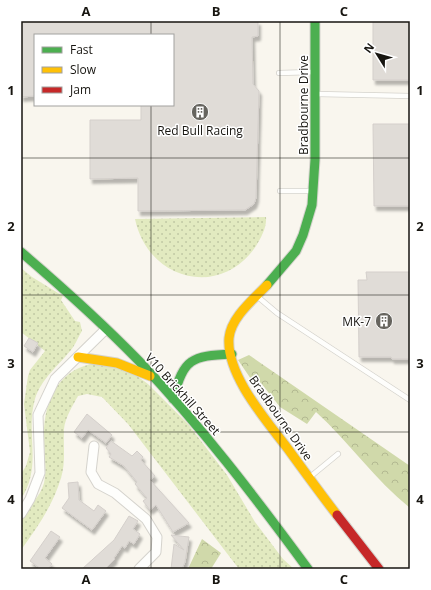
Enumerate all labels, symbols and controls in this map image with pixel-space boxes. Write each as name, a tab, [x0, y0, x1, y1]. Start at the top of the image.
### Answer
text: A	[82, 2, 91, 20]
text: B	[212, 2, 221, 20]
text: C	[340, 2, 348, 20]
legend	[34, 34, 174, 106]
north arrow	[357, 34, 397, 74]
text: N	[360, 40, 377, 56]
text: Fast	[70, 41, 93, 58]
street label: Bradbourne Drive	[295, 55, 312, 155]
text: Slow	[70, 61, 97, 78]
text: 1	[7, 81, 15, 99]
text: Jam	[69, 81, 91, 98]
text: 1	[416, 81, 424, 99]
building icon: Red Bull Racing	[190, 102, 210, 122]
place label: Red Bull Racing	[157, 122, 243, 139]
text: 2	[7, 217, 15, 235]
text: 2	[416, 217, 424, 235]
building icon: MK-7	[374, 311, 394, 331]
place label: MK-7	[342, 313, 371, 330]
street label: V10 Brickhill Street	[142, 349, 224, 439]
text: 3	[7, 354, 15, 372]
text: 3	[416, 354, 424, 372]
street label: Bradbourne Drive	[245, 372, 317, 464]
text: 4	[7, 490, 15, 508]
text: 4	[416, 490, 424, 508]
text: A	[82, 570, 91, 588]
text: B	[212, 570, 221, 588]
text: C	[340, 570, 348, 588]

